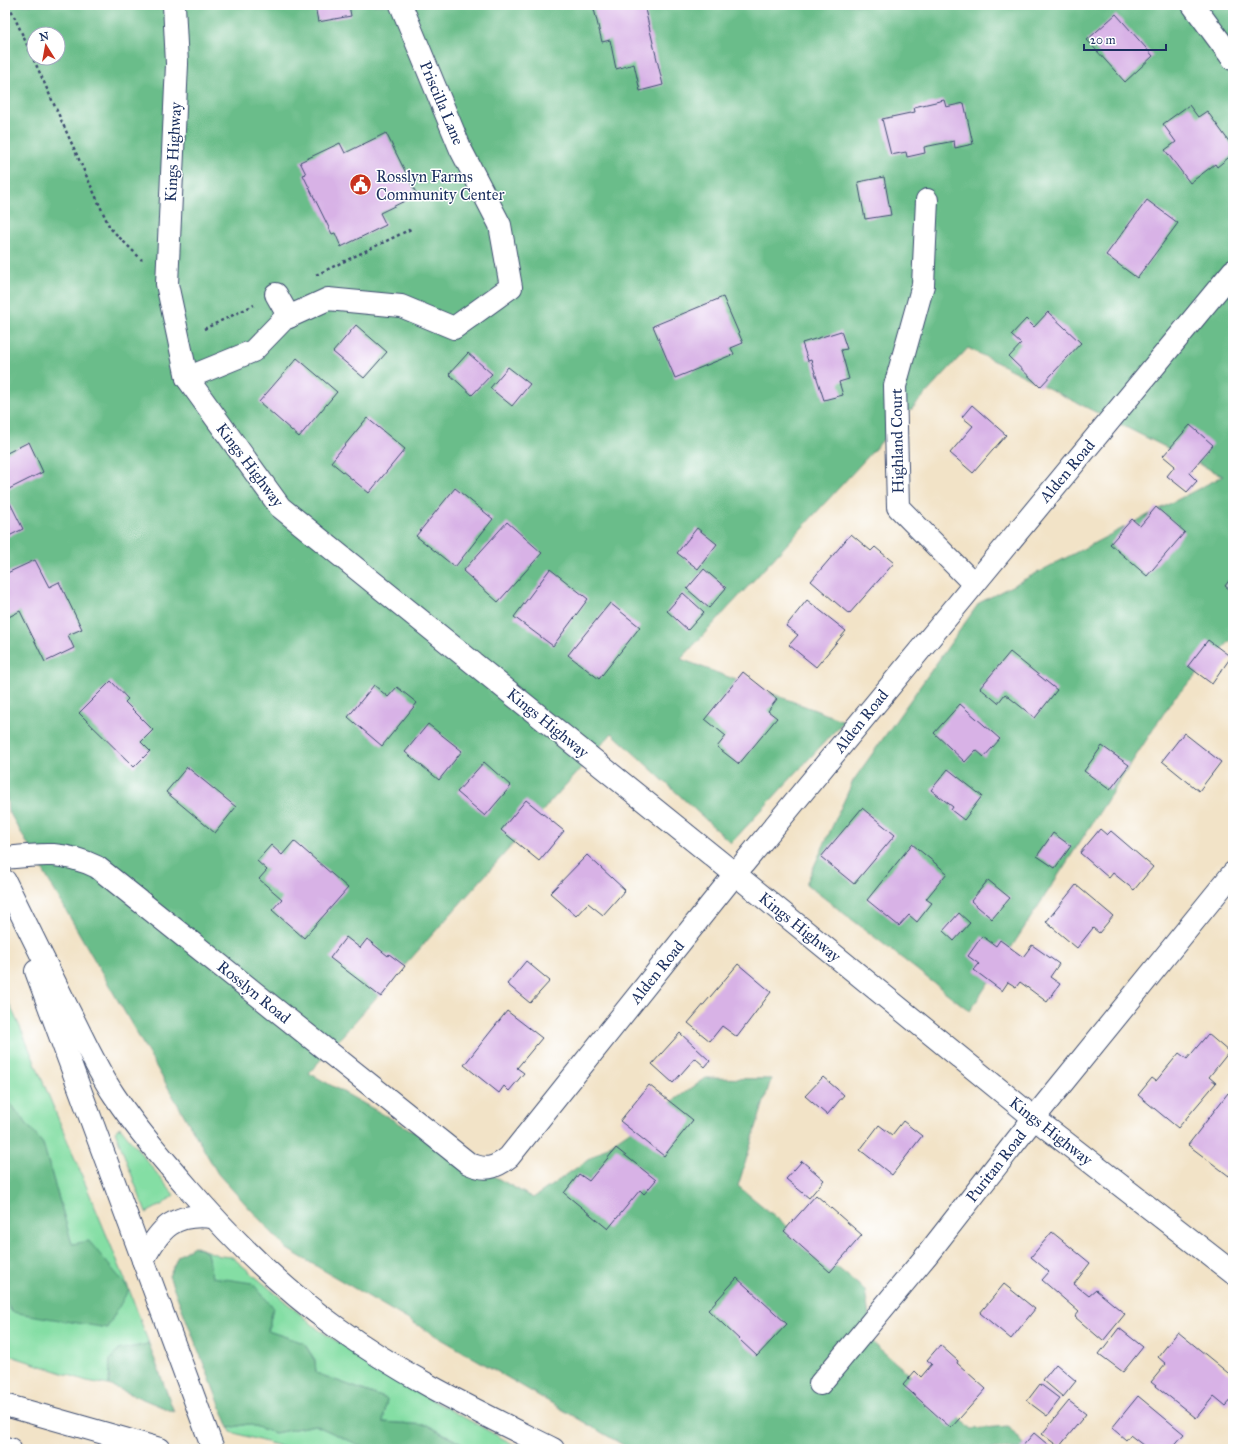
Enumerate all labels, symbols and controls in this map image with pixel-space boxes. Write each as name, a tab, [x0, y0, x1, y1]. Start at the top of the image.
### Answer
north arrow	[26, 26, 66, 66]
scale bar	[1084, 26, 1166, 52]
text: N	[38, 29, 51, 44]
text: 20 m	[1090, 33, 1116, 47]
street label: Priscilla Lane	[416, 58, 468, 148]
street label: Kings Highway	[161, 101, 186, 203]
place label: Rosslyn Farms Community Center	[376, 167, 504, 204]
public building icon: Rosslyn Farms Community Center	[347, 172, 373, 198]
street label: Highland Court	[887, 388, 908, 494]
street label: Kings Highway	[212, 419, 288, 512]
street label: Alden Road	[1035, 436, 1099, 507]
street label: Kings Highway	[503, 684, 593, 763]
street label: Alden Road	[829, 686, 892, 757]
street label: Kings Highway	[755, 888, 845, 967]
street label: Alden Road	[625, 937, 688, 1008]
street label: Rosslyn Road	[214, 957, 294, 1027]
street label: Kings Highway	[1005, 1093, 1097, 1170]
street label: Puritan Road	[962, 1126, 1030, 1206]

